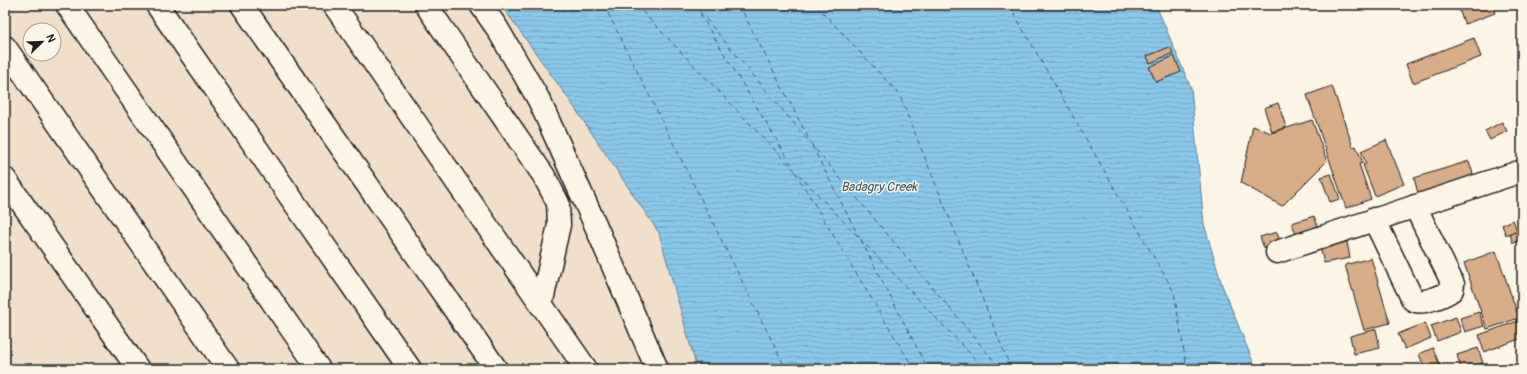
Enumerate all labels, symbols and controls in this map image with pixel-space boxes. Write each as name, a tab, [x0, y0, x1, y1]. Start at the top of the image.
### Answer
north arrow	[22, 22, 62, 62]
text: N	[43, 32, 58, 45]
water label: Badagry Creek	[841, 179, 919, 195]

